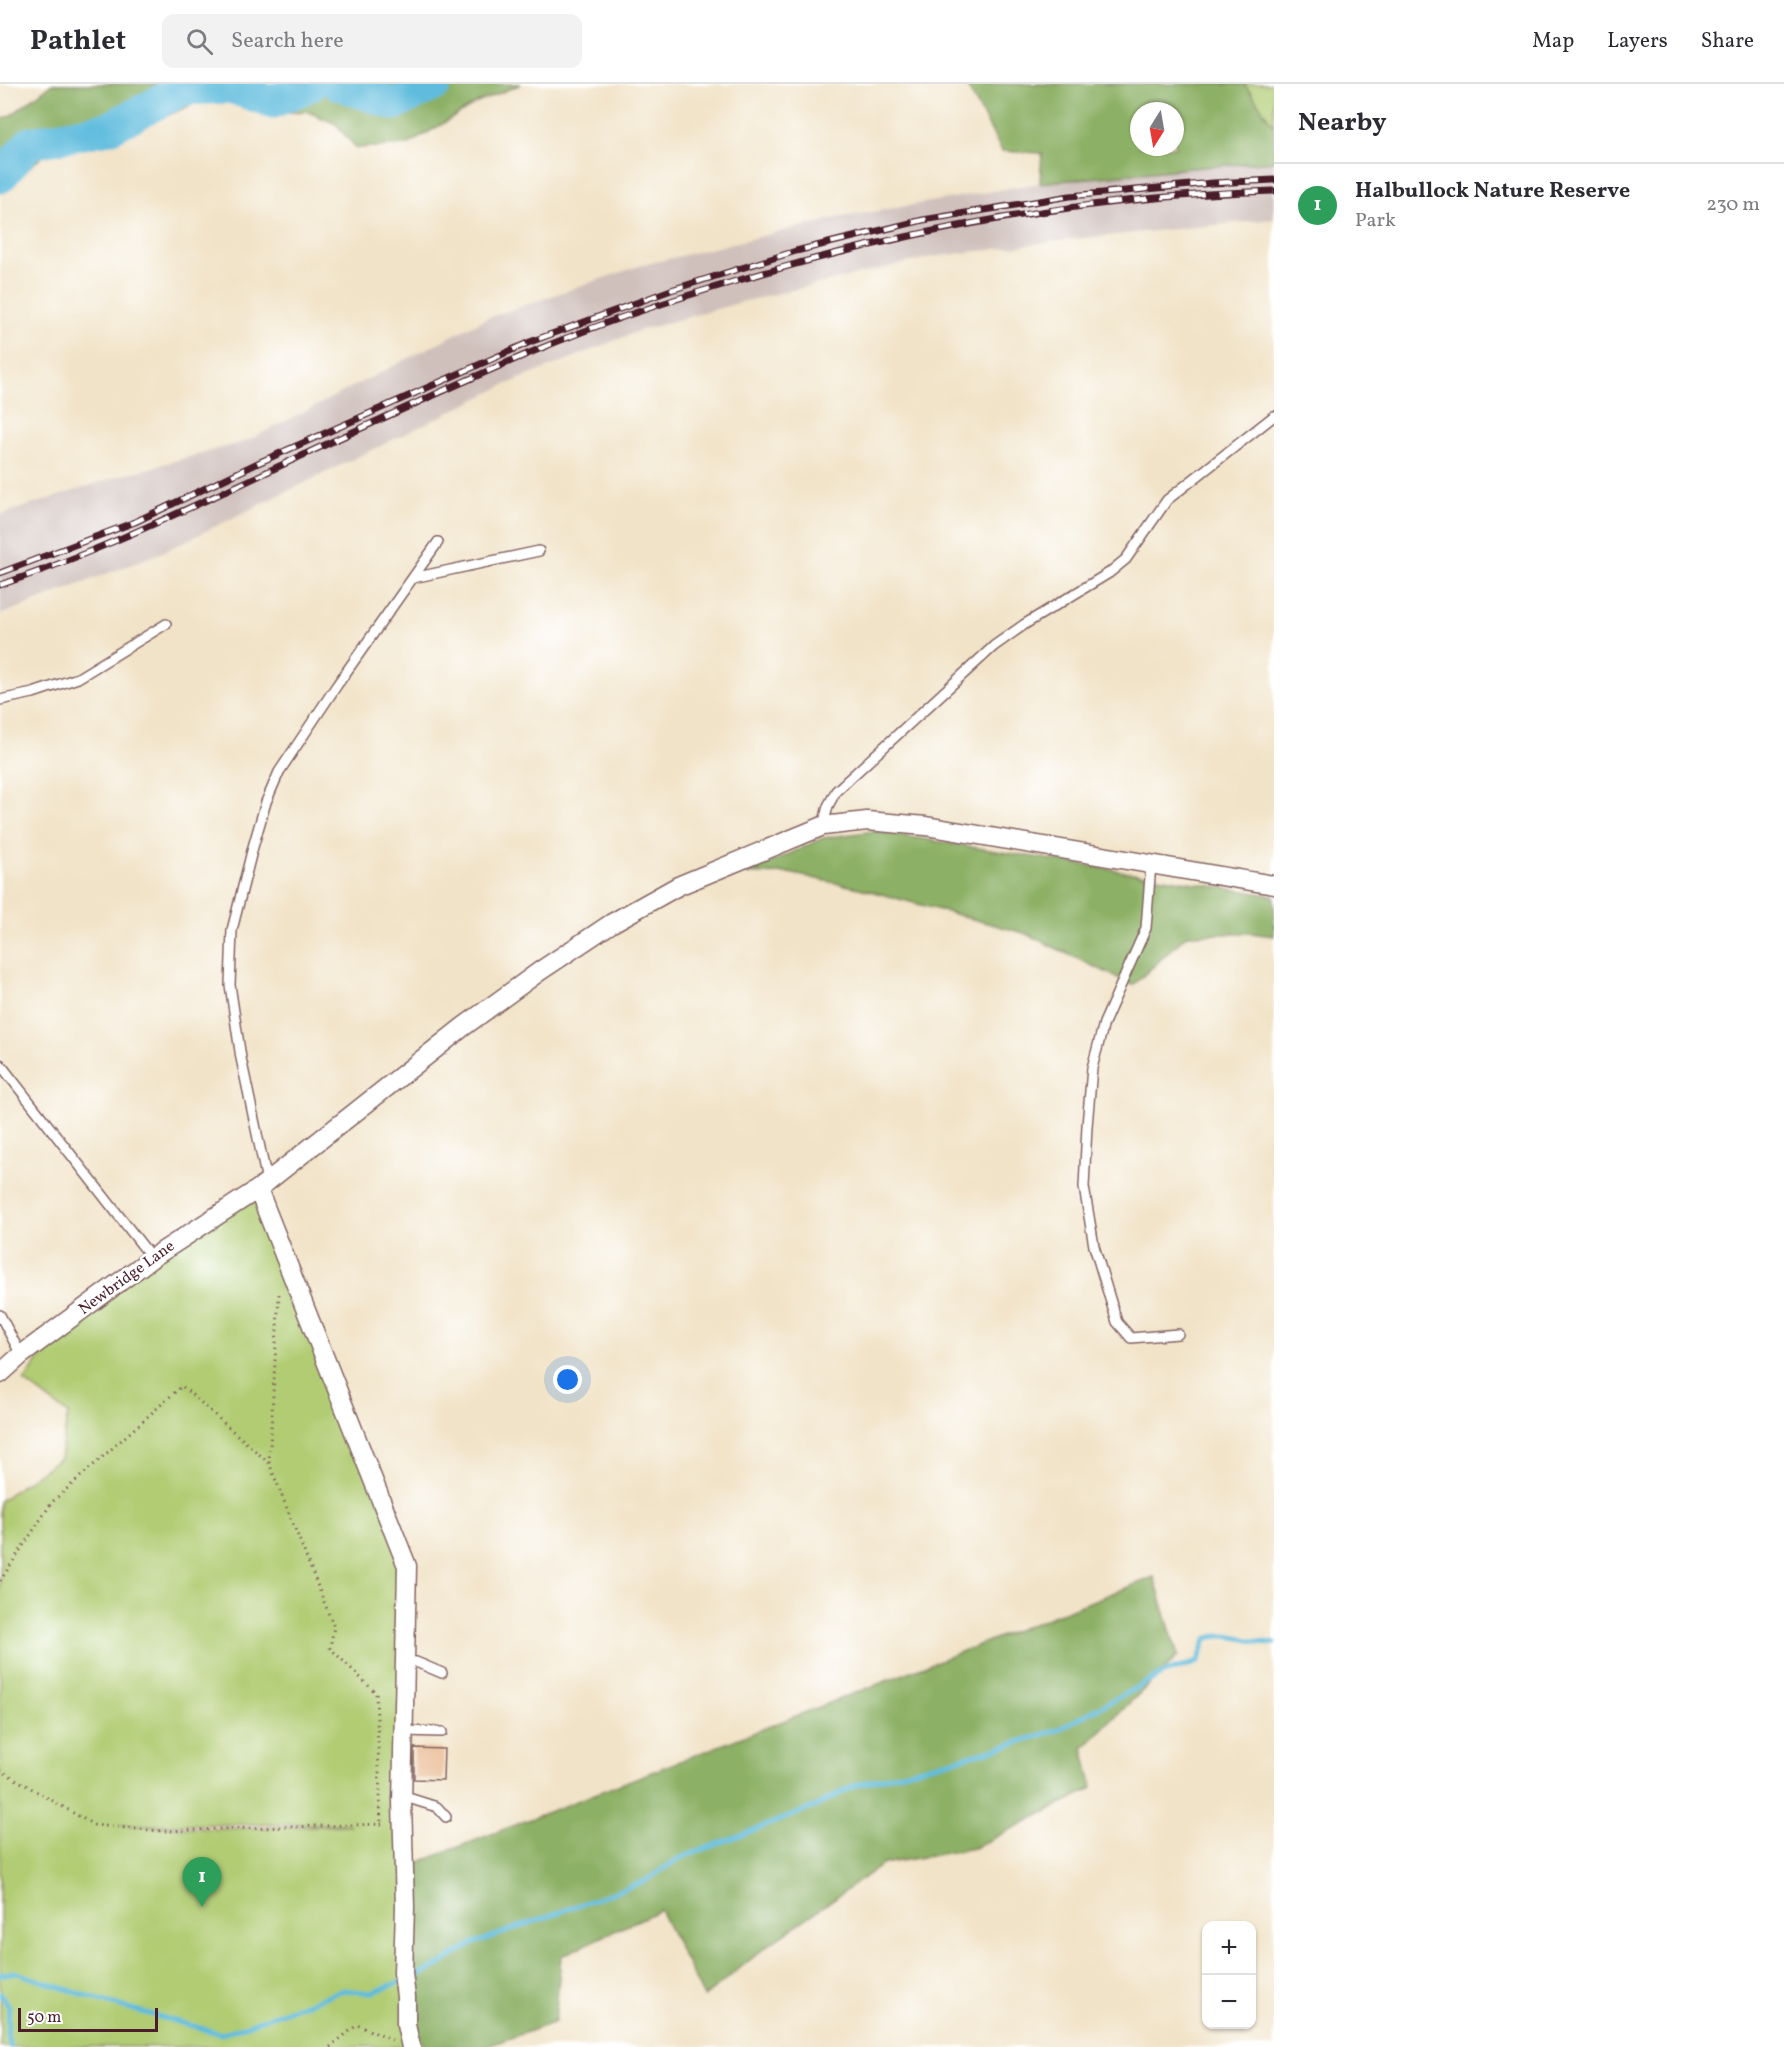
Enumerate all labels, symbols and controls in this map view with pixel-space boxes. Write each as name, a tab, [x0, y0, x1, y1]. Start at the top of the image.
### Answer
search box	[162, 14, 582, 68]
text: Pathlet	[30, 22, 126, 61]
icon: search	[183, 25, 216, 58]
text: Search here	[231, 26, 344, 57]
text: Map	[1532, 27, 1574, 56]
text: Layers	[1607, 27, 1668, 56]
text: Share	[1701, 27, 1754, 56]
north arrow	[1130, 102, 1184, 156]
text: Nearby	[1298, 105, 1387, 141]
text: Halbullock Nature Reserve	[1355, 176, 1630, 207]
text: 1	[1313, 191, 1322, 219]
text: 230 m	[1706, 191, 1760, 219]
text: Park	[1355, 207, 1396, 235]
street label: Newbridge Lane	[74, 1236, 180, 1320]
your location	[553, 1365, 582, 1394]
pin: 1	[182, 1858, 222, 1907]
map controls	[1202, 1921, 1256, 2029]
button: +	[1202, 1921, 1256, 1975]
button: −	[1202, 1975, 1256, 2029]
scale bar	[18, 2005, 158, 2032]
text: 50 m	[27, 2007, 61, 2029]

